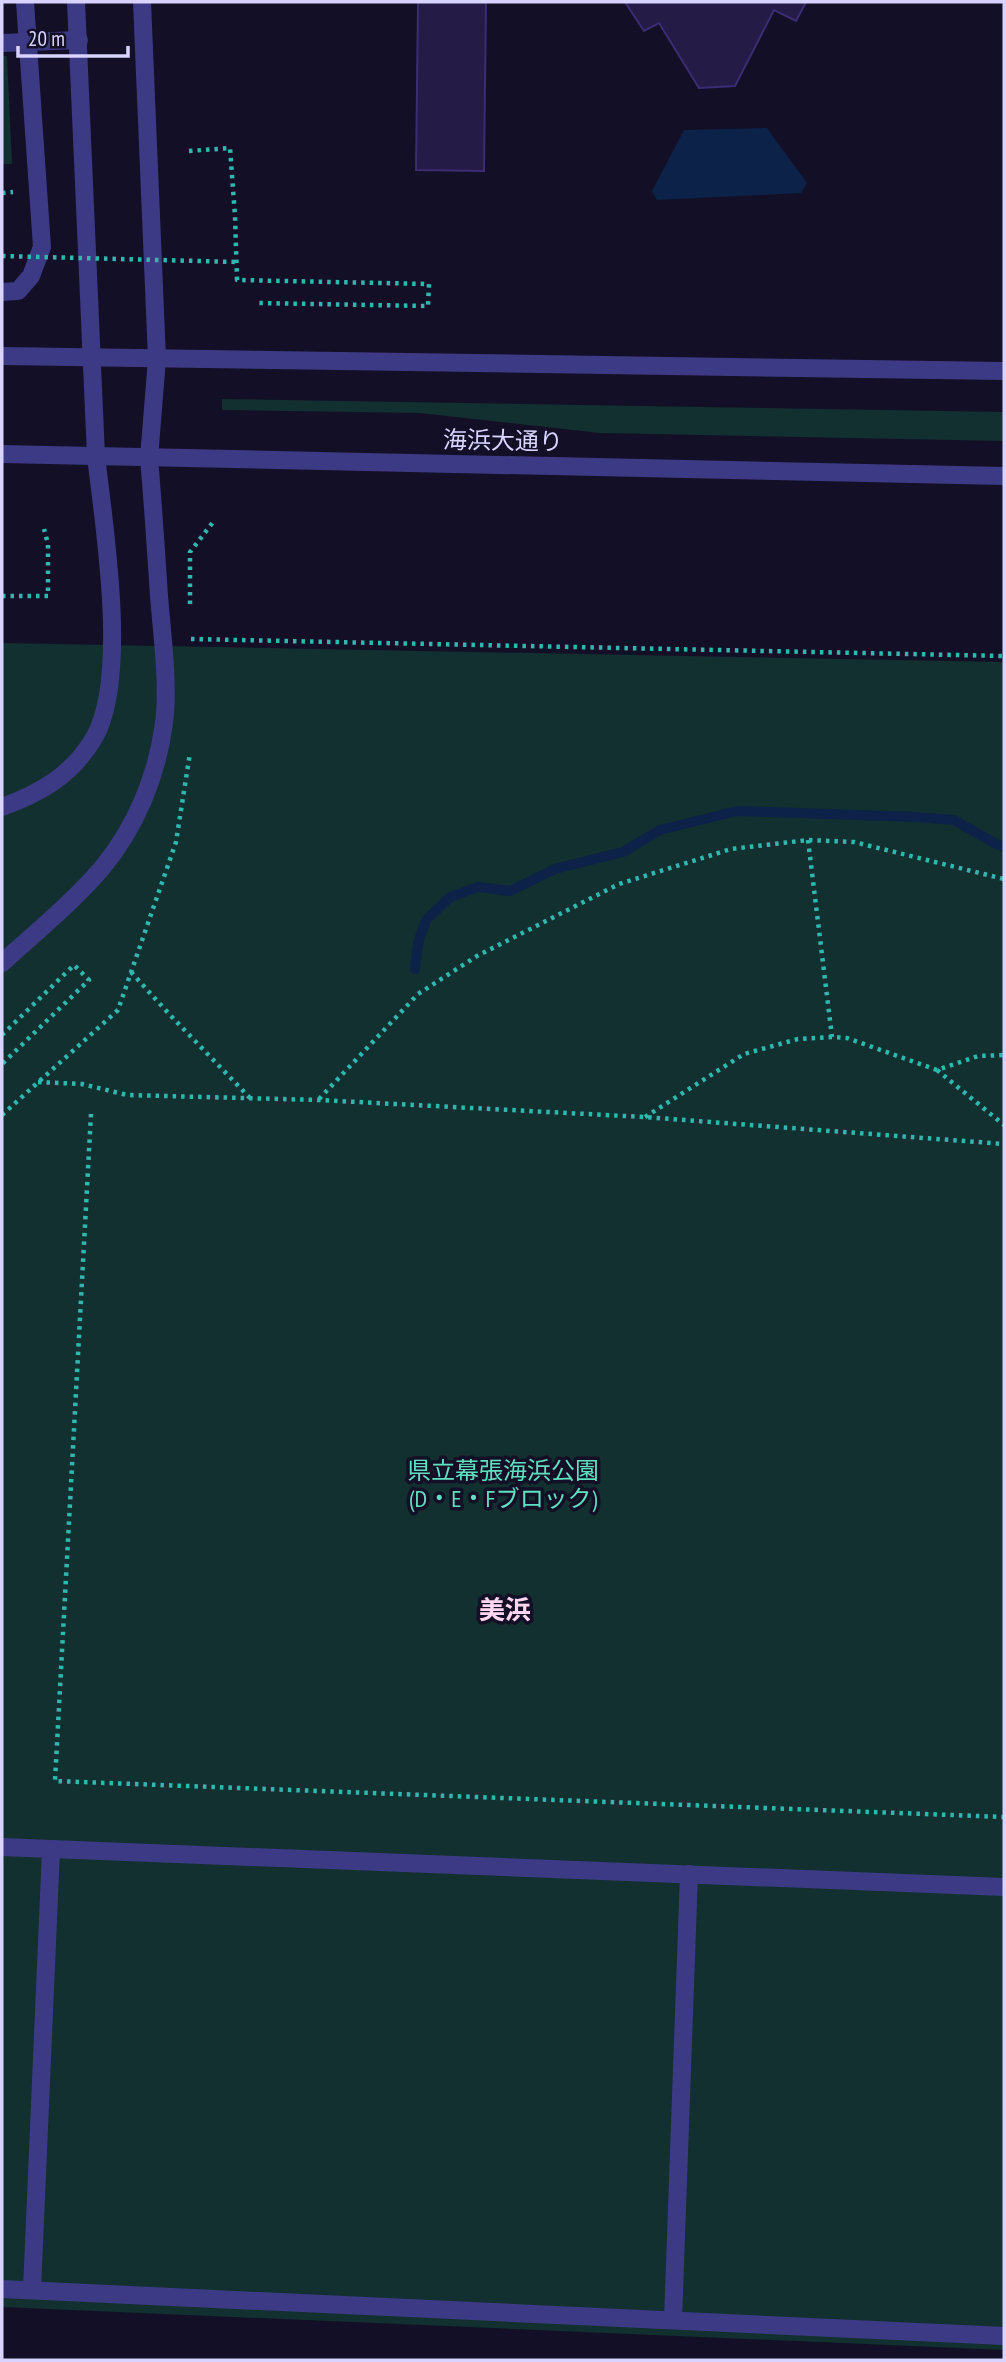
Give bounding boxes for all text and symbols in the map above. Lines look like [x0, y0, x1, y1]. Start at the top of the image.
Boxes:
scale bar [18, 14, 128, 58]
text: 20 m [28, 25, 65, 52]
street label: 海浜大通り [443, 424, 563, 457]
park label: 県立幕張海浜公園 (D・E・Fブロック) [407, 1455, 599, 1514]
district label: 美浜 [479, 1593, 531, 1626]

